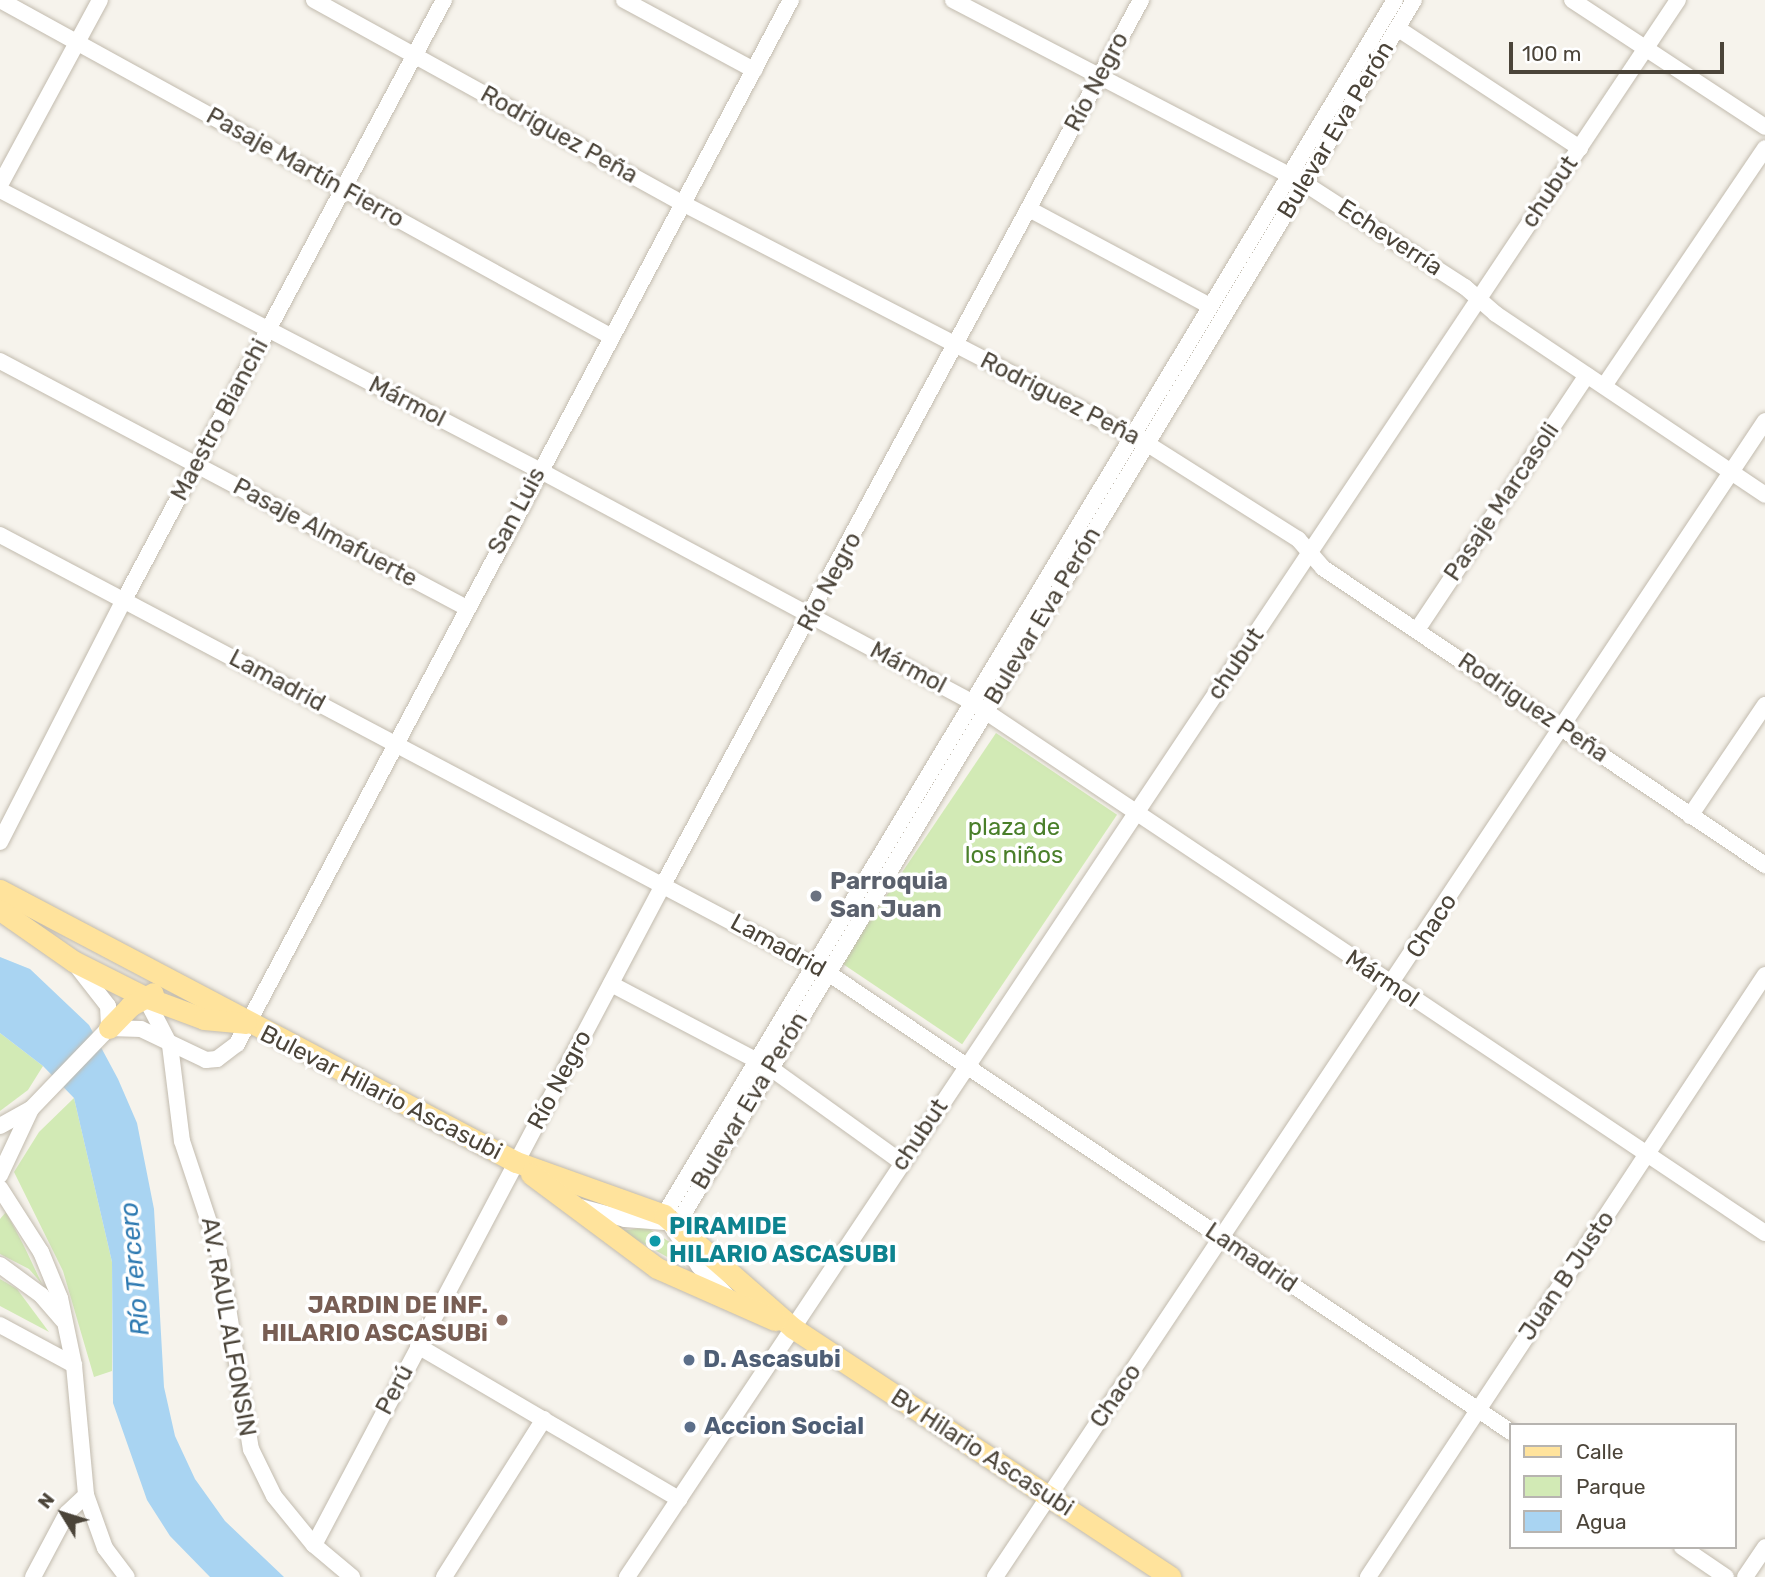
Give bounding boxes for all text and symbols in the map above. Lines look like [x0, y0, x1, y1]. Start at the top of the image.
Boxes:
street label: Río Negro [1059, 27, 1135, 137]
scale bar [1513, 28, 1728, 72]
street label: Bulevar Eva Perón [1272, 36, 1400, 224]
text: 100 m [1522, 41, 1581, 66]
street label: Rodriguez Peña [475, 80, 643, 190]
street label: Pasaje Martín Fierro [201, 102, 409, 234]
street label: chubut [1516, 151, 1584, 233]
street label: Echeverría [1332, 194, 1448, 282]
street label: Maestro Bianchi [165, 334, 275, 506]
street label: Rodriguez Peña [975, 346, 1145, 452]
street label: Mármol [364, 370, 450, 434]
street label: Pasaje Marcasoli [1438, 417, 1566, 587]
street label: San Luis [482, 463, 552, 559]
street label: Pasaje Almafuerte [228, 472, 422, 594]
street label: Bulevar Eva Perón [979, 522, 1107, 710]
street label: Río Negro [792, 527, 868, 637]
street label: chubut [1202, 623, 1270, 705]
street label: Mármol [865, 636, 951, 700]
street label: Lamadrid [224, 644, 330, 718]
street label: Rodriguez Peña [1452, 647, 1614, 769]
park label: plaza de los niños [965, 814, 1063, 870]
place label: Parroquia San Juan [830, 868, 948, 924]
marker: Parroquia San Juan [808, 888, 824, 904]
street label: Chaco [1401, 888, 1463, 964]
street label: Lamadrid [725, 908, 831, 984]
street label: Mármol [1340, 944, 1424, 1014]
street label: Bulevar Eva Perón [686, 1007, 814, 1195]
street label: Bulevar Hilario Ascasubi [255, 1019, 507, 1167]
street label: Río Negro [522, 1025, 598, 1135]
street label: chubut [886, 1094, 954, 1176]
water label: Río Tercero [114, 1200, 156, 1338]
street label: Juan B Justo [1513, 1206, 1621, 1346]
place label: PIRAMIDE HILARIO ASCASUBI [669, 1213, 897, 1269]
street label: AV. RAUL ALFONSIN [194, 1215, 262, 1439]
street label: Lamadrid [1199, 1217, 1303, 1299]
marker: PIRAMIDE HILARIO ASCASUBI [647, 1233, 663, 1249]
place label: JARDIN DE INF. HILARIO ASCASUBi [261, 1292, 488, 1348]
marker: JARDIN DE INF. HILARIO ASCASUBi [494, 1312, 510, 1328]
place label: D. Ascasubi [703, 1346, 841, 1374]
marker: D. Ascasubi [681, 1352, 697, 1368]
street label: Chaco [1084, 1359, 1148, 1433]
street label: Perú [370, 1360, 420, 1420]
street label: Bv Hilario Ascasubi [885, 1383, 1079, 1523]
place label: Accion Social [704, 1413, 864, 1441]
marker: Accion Social [682, 1419, 698, 1435]
legend [1510, 1423, 1737, 1549]
text: Calle [1576, 1439, 1624, 1464]
text: Parque [1576, 1474, 1646, 1499]
north arrow [28, 1479, 98, 1549]
text: N [33, 1488, 59, 1513]
text: Agua [1576, 1509, 1627, 1534]

